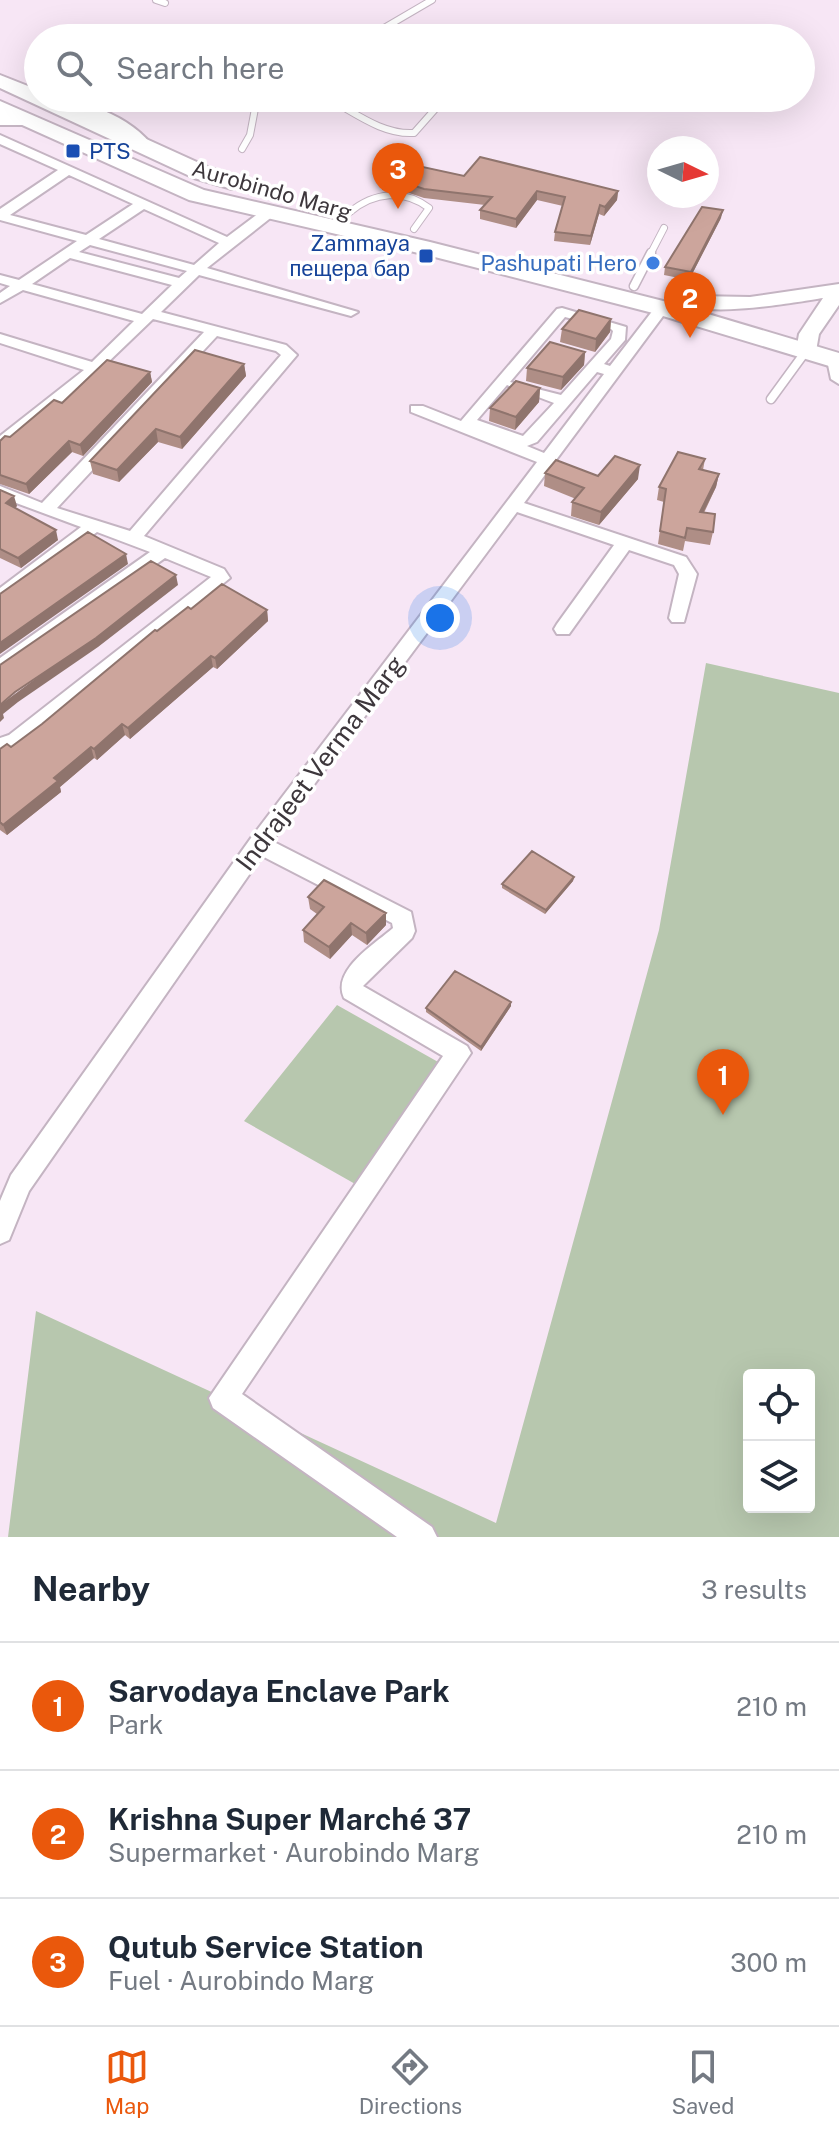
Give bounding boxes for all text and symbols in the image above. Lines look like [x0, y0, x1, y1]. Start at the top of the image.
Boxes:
search box [24, 24, 815, 112]
icon: search [52, 46, 96, 90]
text: Search here [116, 50, 284, 86]
north arrow [647, 136, 719, 208]
place label: PTS [89, 138, 131, 164]
marker: PTS [64, 142, 82, 160]
pin: 3 [372, 143, 424, 209]
street label: Aurobindo Marg [189, 155, 355, 225]
place label: Zammaya пещера бар [289, 230, 410, 281]
marker: Zammaya пещера бар [417, 247, 435, 265]
place label: Pashupati Hero [480, 250, 637, 276]
marker: Pashupati Hero [644, 254, 662, 272]
pin: 2 [664, 272, 716, 338]
your location [420, 598, 460, 638]
street label: Indrajeet Verma Marg [229, 649, 411, 877]
pin: 1 [697, 1049, 749, 1115]
map controls [743, 1369, 815, 1513]
button: locate [743, 1369, 815, 1441]
button: layers [743, 1441, 815, 1513]
text: Nearby [32, 1569, 150, 1609]
text: 3 results [701, 1574, 807, 1605]
text: Sarvodaya Enclave Park [108, 1673, 450, 1709]
text: 1 [52, 1691, 64, 1722]
text: 210 m [736, 1691, 807, 1722]
text: Park [108, 1709, 163, 1740]
text: Krishna Super Marché 37 [108, 1801, 471, 1837]
text: 2 [50, 1819, 66, 1850]
text: 210 m [736, 1819, 807, 1850]
text: Supermarket · Aurobindo Marg [108, 1837, 480, 1868]
text: Qutub Service Station [108, 1929, 424, 1965]
text: 3 [49, 1947, 67, 1978]
text: 300 m [730, 1947, 807, 1978]
text: Fuel · Aurobindo Marg [108, 1965, 374, 1996]
tab: Map [105, 2045, 149, 2119]
tab: Directions [359, 2045, 462, 2119]
tab: Saved [671, 2045, 734, 2119]

